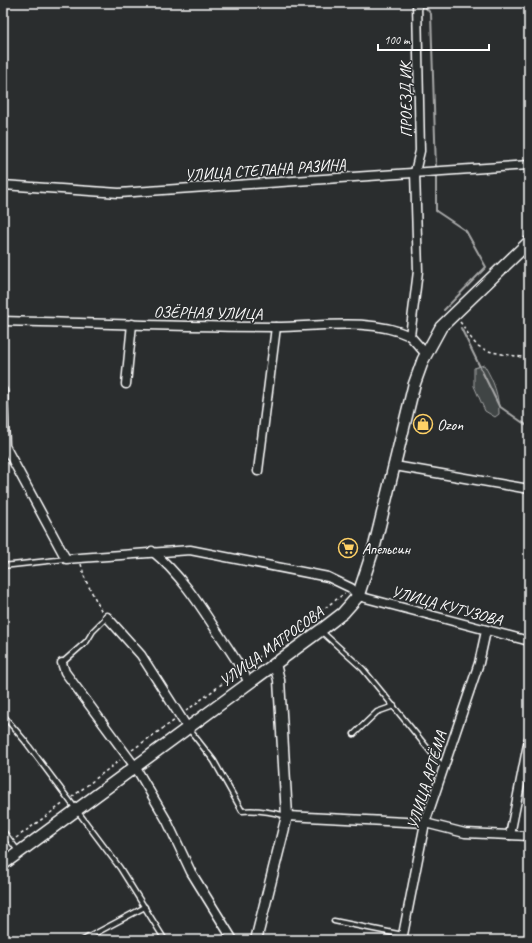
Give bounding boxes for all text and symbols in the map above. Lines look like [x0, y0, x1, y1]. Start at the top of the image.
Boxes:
scale bar [378, 26, 489, 52]
text: 100 m [384, 32, 411, 48]
street label: ПРОЕЗД ИК [395, 59, 417, 138]
street label: УЛИЦА СТЕПАНА РАЗИНА [184, 154, 347, 186]
street label: ОЗЁРНАЯ УЛИЦА [153, 302, 264, 324]
shop icon: Ozon [412, 413, 434, 435]
place label: Ozon [437, 415, 464, 435]
supermarket icon: Апельсин [337, 537, 359, 559]
place label: Апельсин [362, 539, 412, 559]
street label: УЛИЦА КУТУЗОВА [389, 582, 505, 631]
street label: УЛИЦА МАТРОСОВА [216, 602, 328, 691]
street label: УЛИЦА АРТЁМА [403, 728, 452, 832]

